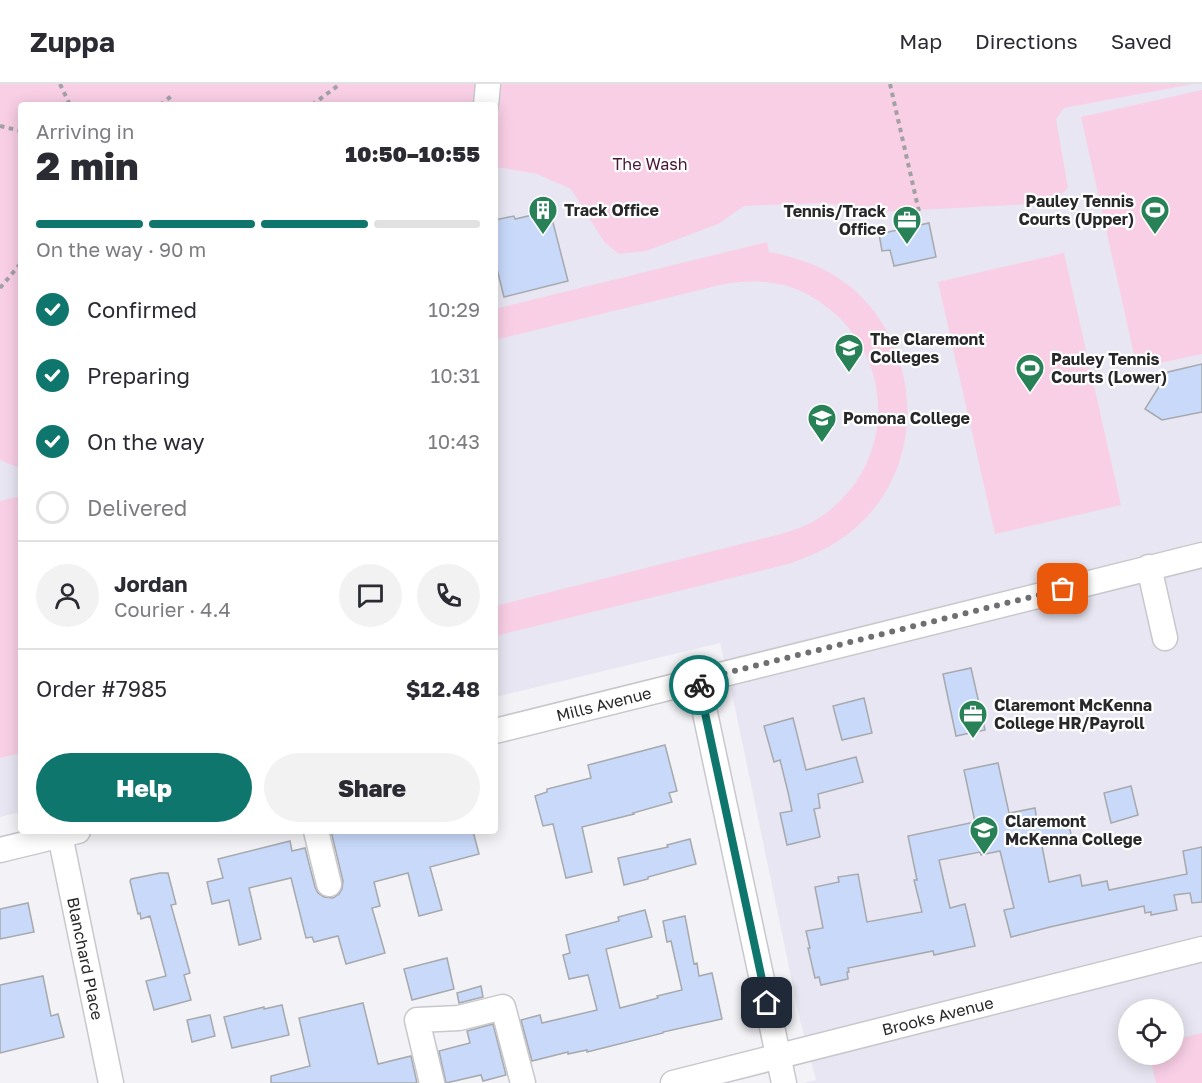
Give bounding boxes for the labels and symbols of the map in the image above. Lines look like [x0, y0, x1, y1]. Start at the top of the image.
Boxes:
park label: The Wash [612, 154, 688, 174]
place label: Pauley Tennis Courts (Upper) [1018, 191, 1134, 229]
building icon: Track Office [527, 194, 559, 236]
sports icon: Pauley Tennis Courts (Upper) [1139, 194, 1171, 236]
place label: Track Office [564, 200, 659, 220]
place label: Tennis/Track Office [784, 201, 887, 239]
office icon: Tennis/Track Office [891, 204, 923, 246]
place label: The Claremont Colleges [870, 329, 985, 367]
school or university icon: The Claremont Colleges [833, 332, 865, 374]
place label: Pauley Tennis Courts (Lower) [1051, 349, 1167, 387]
sports icon: Pauley Tennis Courts (Lower) [1014, 352, 1046, 394]
school or university icon: Pomona College [806, 402, 838, 444]
place label: Pomona College [843, 408, 970, 428]
pin [1037, 563, 1088, 614]
courier [669, 655, 729, 715]
street label: Mills Avenue [554, 682, 653, 725]
place label: Claremont McKenna College HR/Payroll [994, 695, 1152, 733]
office icon: Claremont McKenna College HR/Payroll [957, 698, 989, 740]
place label: Claremont McKenna College [1005, 811, 1142, 849]
school or university icon: Claremont McKenna College [968, 814, 1000, 856]
street label: Blanchard Place [63, 895, 108, 1022]
pin [741, 977, 792, 1028]
street label: Brooks Avenue [880, 992, 995, 1040]

